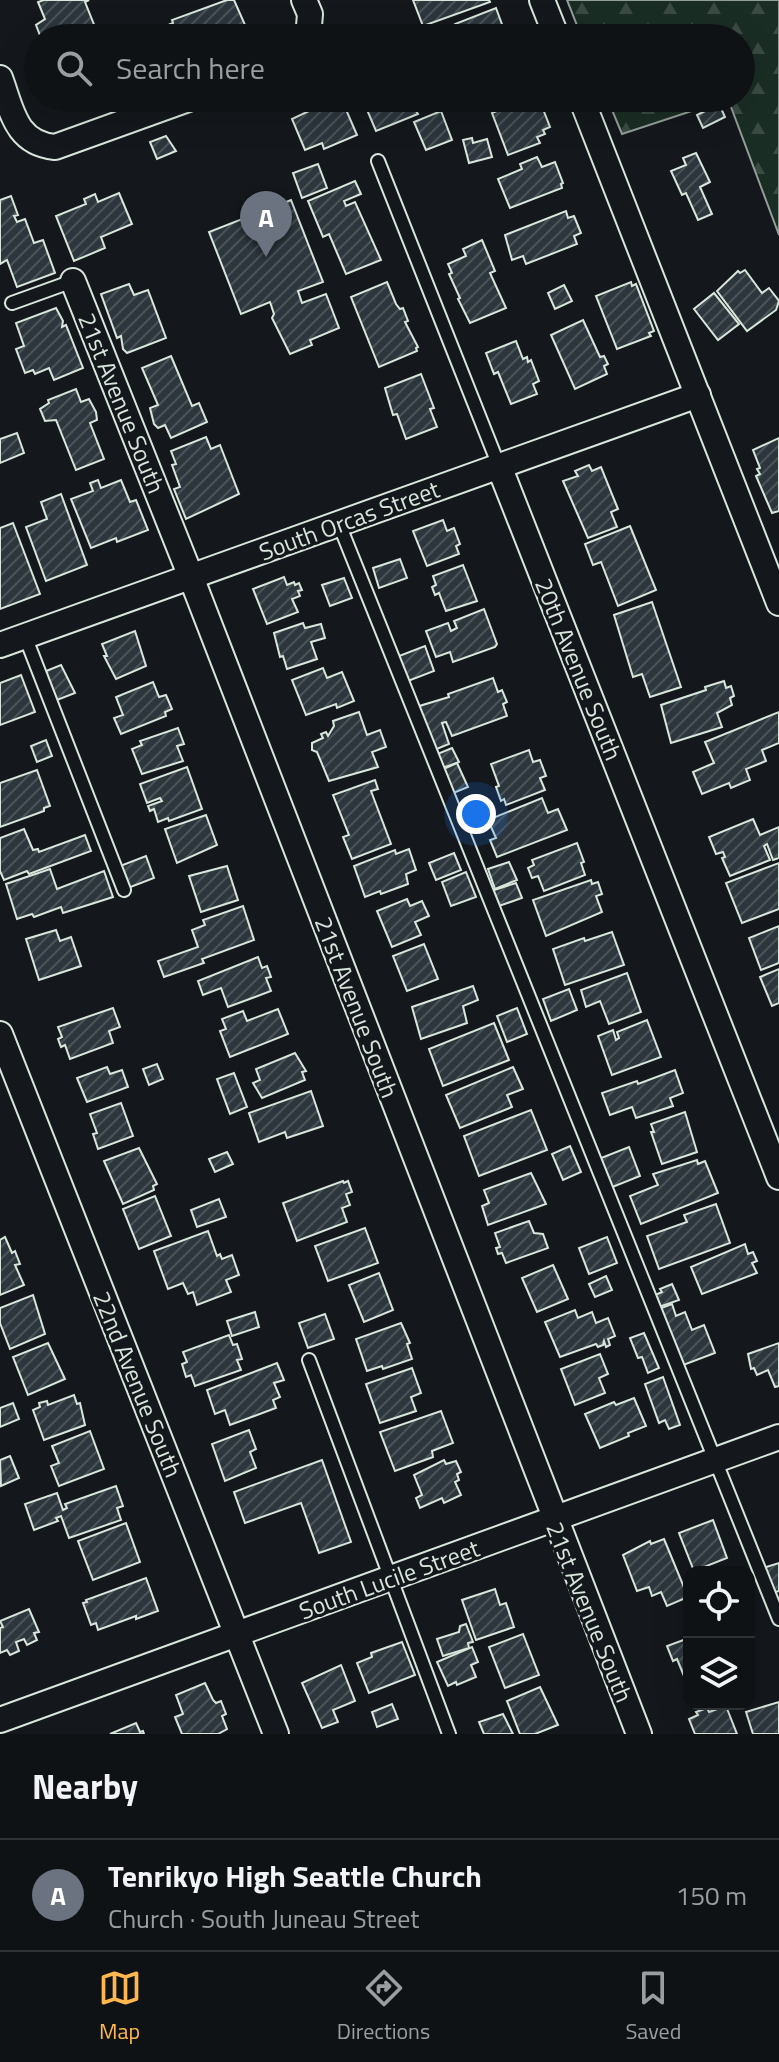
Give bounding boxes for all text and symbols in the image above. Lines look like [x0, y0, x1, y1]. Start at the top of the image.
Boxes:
search box [24, 24, 755, 112]
text: Search here [116, 45, 265, 91]
icon: search [52, 46, 96, 90]
pin: A [240, 191, 292, 257]
street label: 21st Avenue South [69, 307, 175, 499]
street label: South Orcas Street [254, 470, 445, 569]
street label: 20th Avenue South [526, 573, 632, 765]
your location [456, 794, 496, 834]
street label: 21st Avenue South [306, 911, 408, 1103]
street label: 22nd Avenue South [84, 1286, 192, 1482]
street label: 21st Avenue South [537, 1516, 643, 1708]
street label: South Lucile Street [294, 1529, 485, 1628]
map controls [683, 1566, 755, 1710]
button: locate [683, 1566, 755, 1638]
button: layers [683, 1638, 755, 1710]
text: Nearby [32, 1760, 138, 1812]
text: Tenrikyo High Seattle Church [108, 1853, 482, 1899]
text: A [50, 1876, 66, 1915]
text: 150 m [676, 1876, 747, 1915]
text: Church · South Juneau Street [108, 1899, 419, 1938]
tab: Map [98, 1966, 142, 2048]
tab: Directions [337, 1966, 430, 2048]
tab: Saved [625, 1966, 681, 2048]

